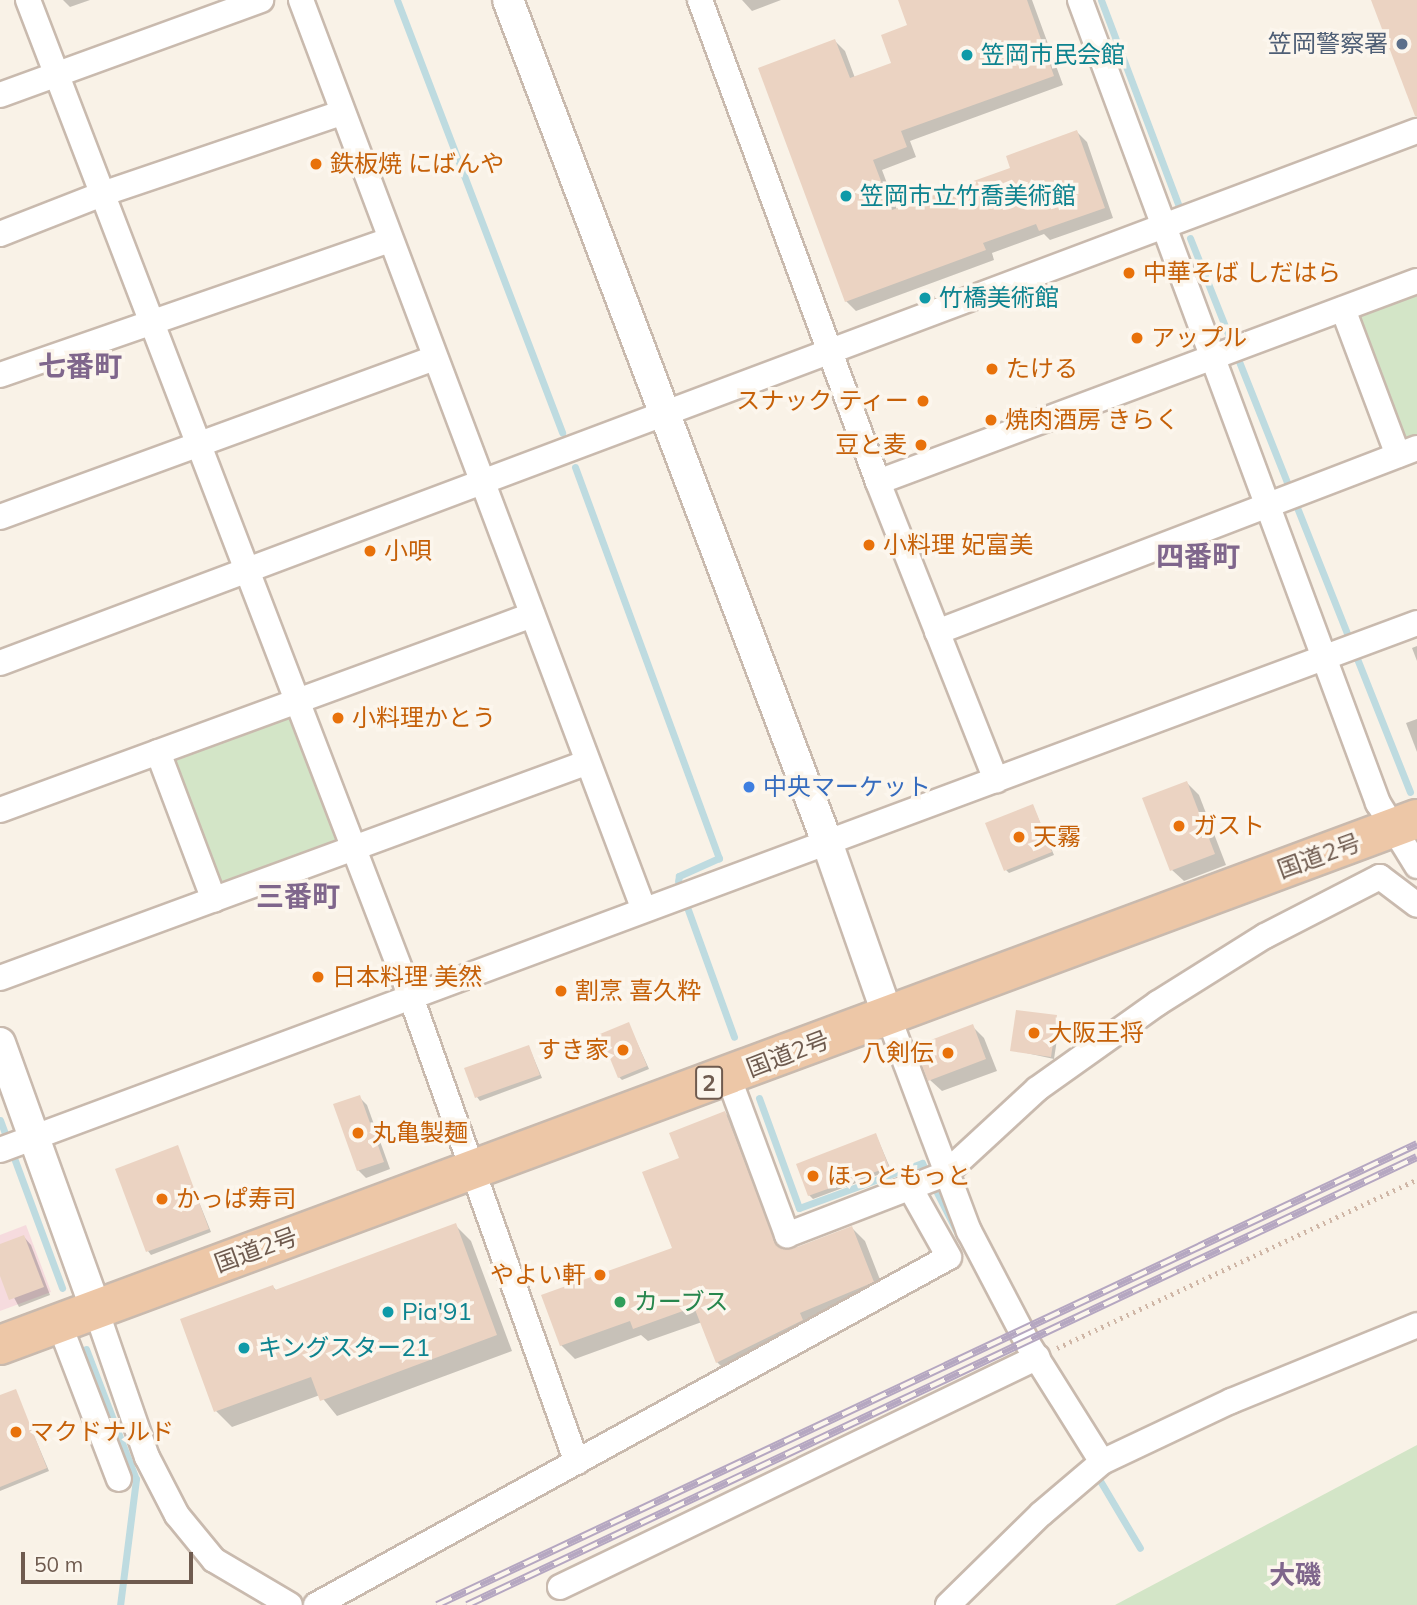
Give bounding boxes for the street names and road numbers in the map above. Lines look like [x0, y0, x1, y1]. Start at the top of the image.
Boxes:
street label: 国道2号 [1273, 828, 1365, 884]
street label: 国道2号 [743, 1025, 833, 1083]
road number: 2 [695, 1064, 723, 1102]
street label: 国道2号 [210, 1222, 302, 1278]

